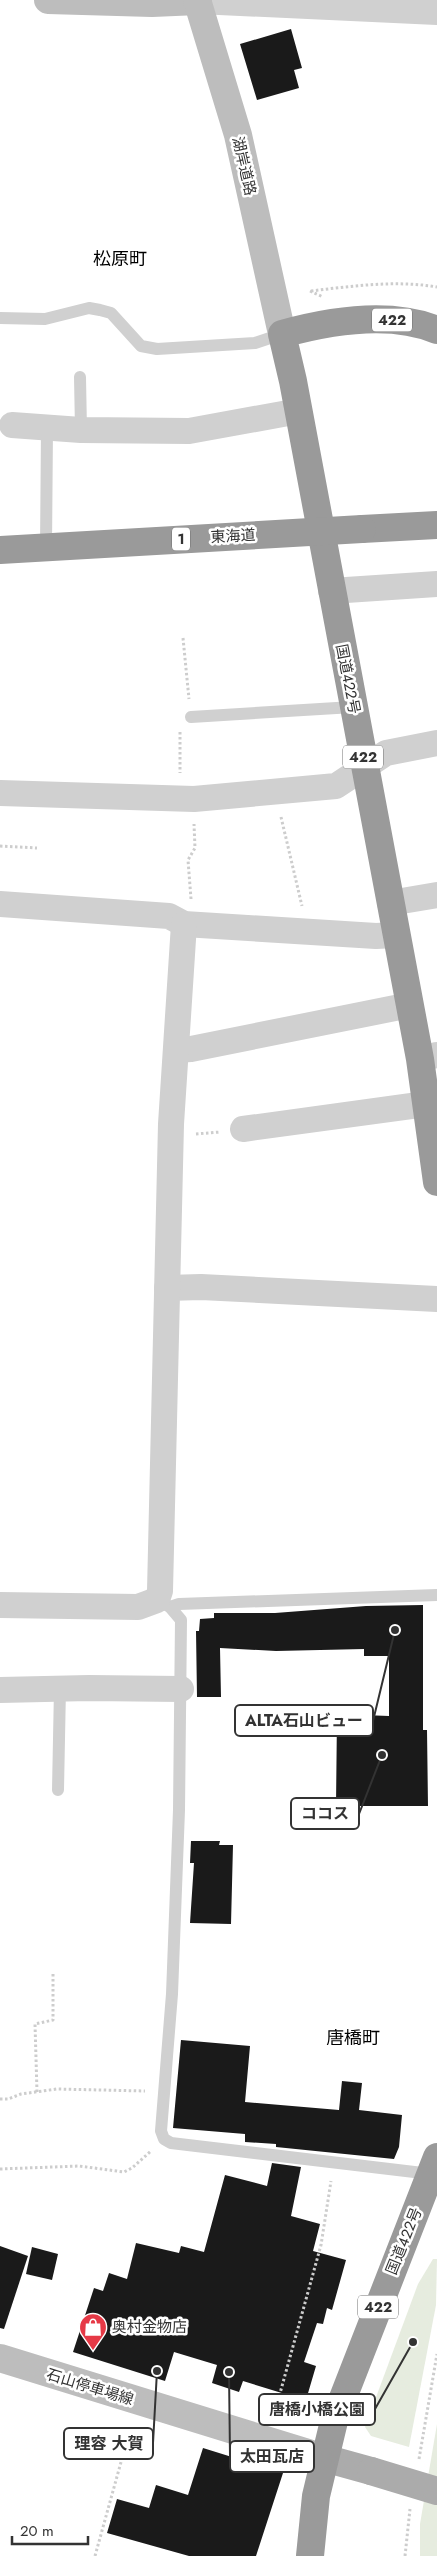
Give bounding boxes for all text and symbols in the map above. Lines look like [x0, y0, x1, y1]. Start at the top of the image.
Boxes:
street label: 湖岸道路 [227, 134, 261, 198]
district label: 松原町 [93, 246, 147, 272]
road number: 422 [372, 308, 412, 332]
street label: 東海道 [210, 524, 256, 548]
road number: 1 [172, 528, 190, 550]
street label: 国道422号 [330, 642, 366, 716]
road number: 422 [343, 746, 383, 769]
callout: ALTA石山ビュー [235, 1705, 373, 1736]
text: ALTA石山ビュー [244, 1709, 363, 1732]
callout: ココス [291, 1798, 359, 1829]
text: ココス [301, 1802, 349, 1825]
district label: 唐橋町 [326, 2025, 380, 2051]
street label: 国道422号 [381, 2204, 427, 2278]
road number: 422 [358, 2296, 398, 2318]
shop icon: 奥村金物店 [78, 2312, 108, 2351]
place label: 奥村金物店 [112, 2316, 187, 2338]
street label: 石山停車場線 [44, 2363, 136, 2411]
callout: 唐橋小橋公園 [259, 2394, 375, 2425]
text: 唐橋小橋公園 [269, 2398, 365, 2421]
callout: 理容 大賀 [64, 2428, 153, 2459]
text: 理容 大賀 [75, 2432, 143, 2455]
callout: 太田瓦店 [230, 2441, 314, 2472]
text: 太田瓦店 [240, 2445, 304, 2468]
scale bar [12, 2514, 89, 2546]
text: 20 m [20, 2520, 54, 2542]

